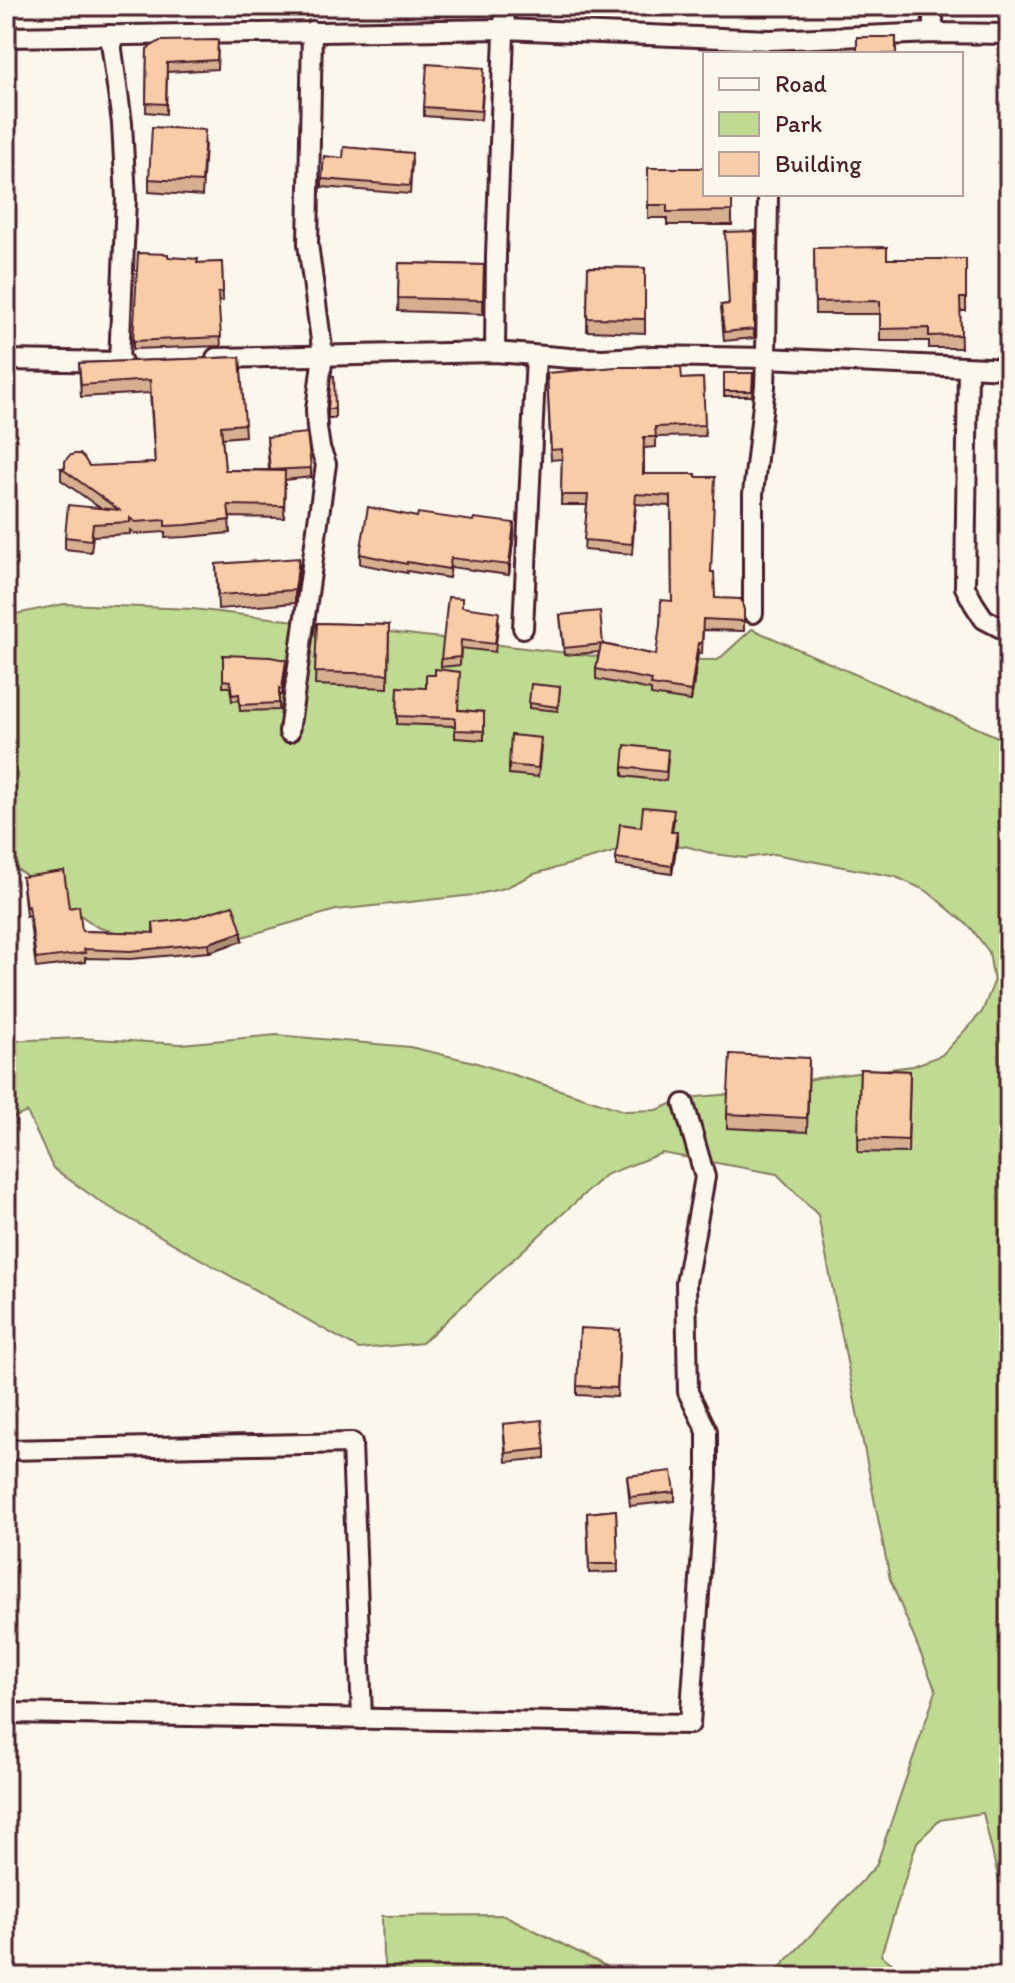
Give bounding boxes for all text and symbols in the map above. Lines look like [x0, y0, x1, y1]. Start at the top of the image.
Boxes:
legend [703, 52, 963, 196]
text: Road [775, 69, 827, 98]
text: Park [775, 109, 822, 138]
text: Building [775, 149, 862, 178]

